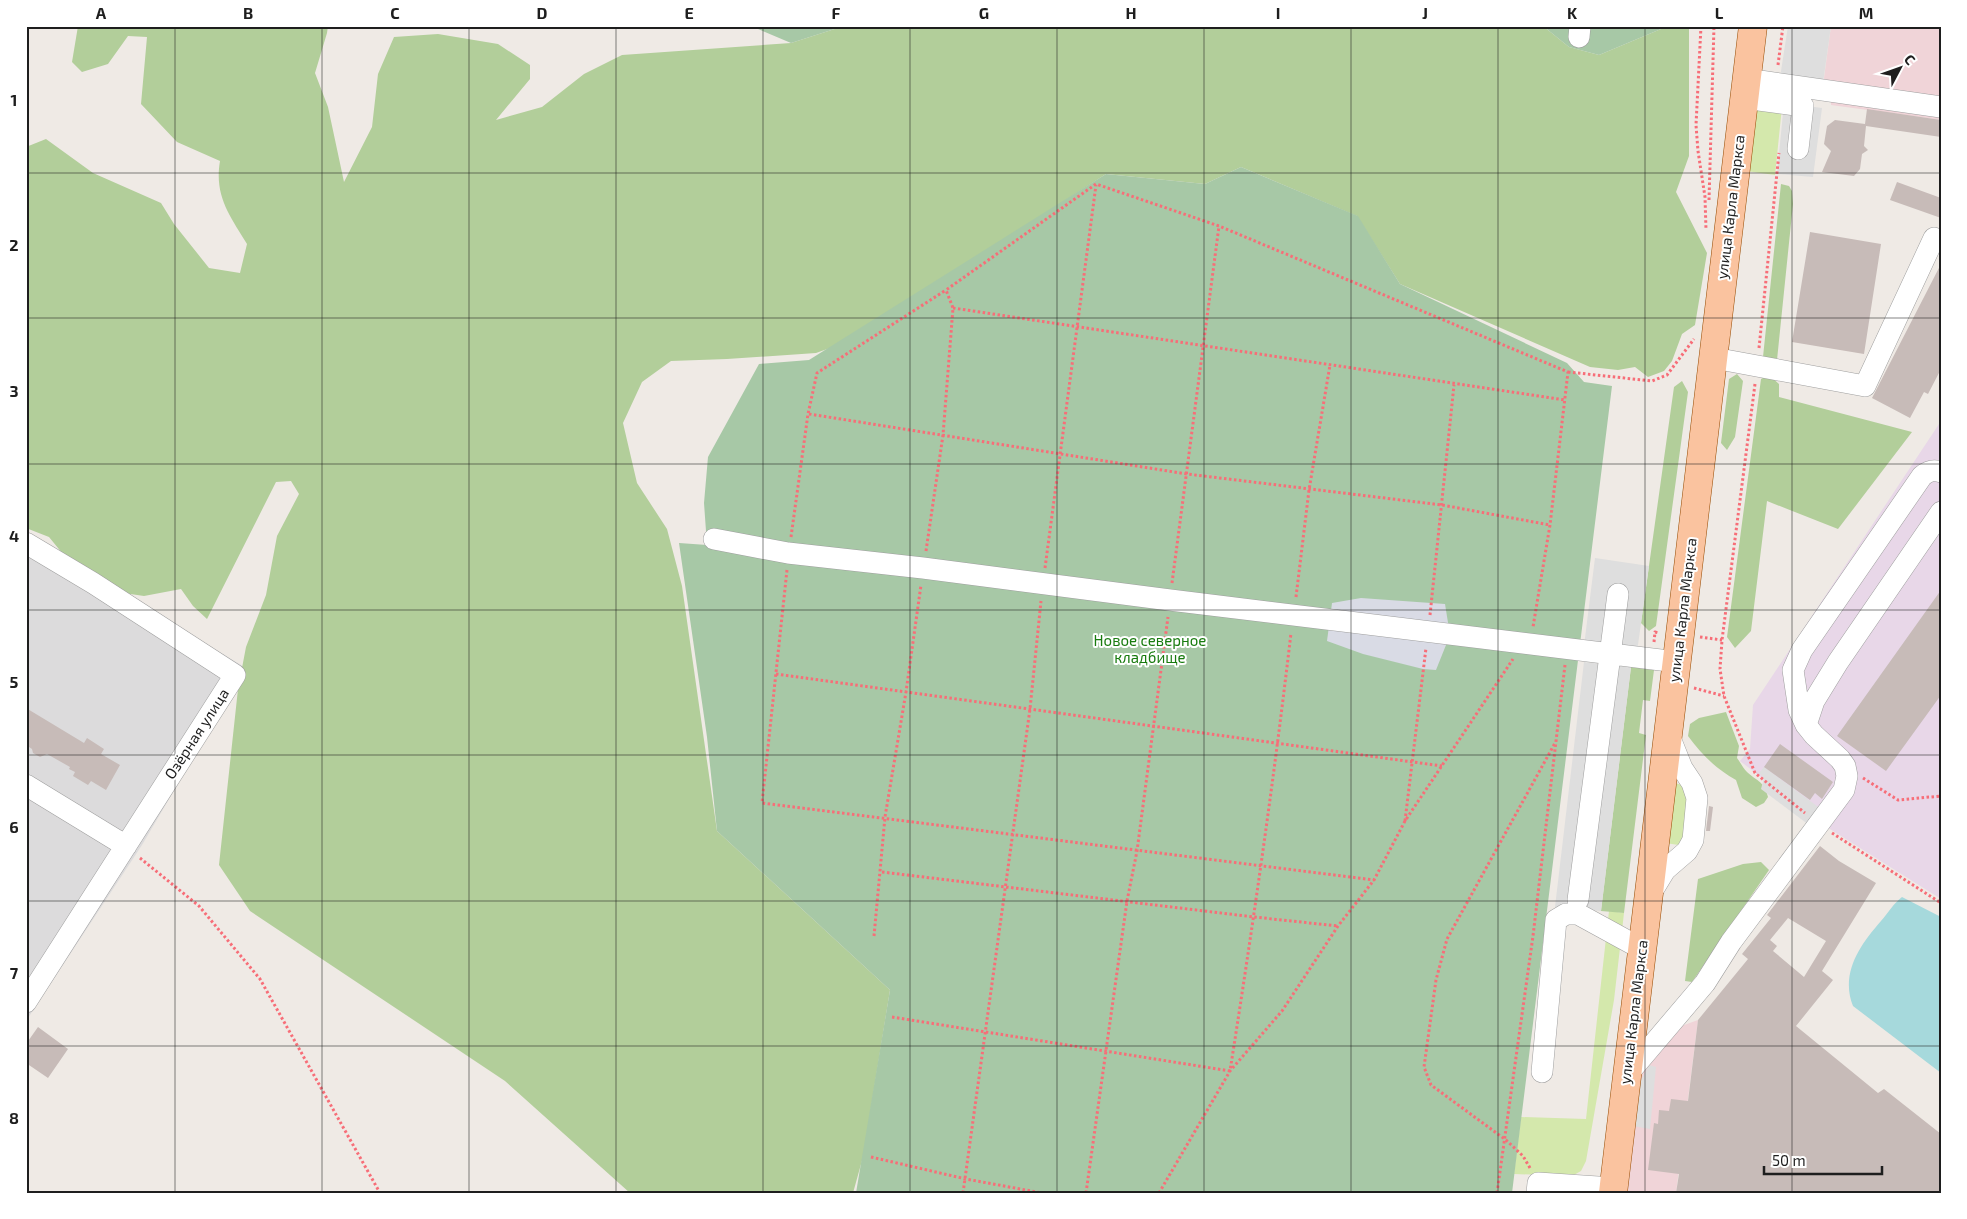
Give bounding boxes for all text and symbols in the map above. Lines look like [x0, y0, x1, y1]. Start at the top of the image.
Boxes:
text: A [96, 3, 107, 22]
text: B [243, 3, 253, 22]
text: C [390, 3, 400, 22]
text: D [537, 3, 548, 22]
text: E [684, 3, 694, 22]
text: F [832, 3, 841, 22]
text: G [979, 3, 989, 22]
text: H [1125, 3, 1137, 22]
text: I [1276, 3, 1280, 22]
text: J [1422, 3, 1428, 22]
text: K [1567, 3, 1578, 22]
text: L [1715, 3, 1724, 22]
text: M [1859, 3, 1873, 22]
north arrow [1874, 42, 1924, 92]
text: С [1901, 50, 1919, 68]
text: 1 [11, 90, 17, 109]
street label: улица Карла Маркса [1712, 134, 1749, 280]
text: 2 [9, 235, 19, 254]
text: 3 [9, 381, 19, 400]
text: 4 [9, 526, 19, 545]
street label: улица Карла Маркса [1664, 537, 1701, 683]
park label: Новое северное кладбище [1094, 631, 1206, 666]
text: 5 [10, 672, 19, 691]
street label: Озёрная улица [160, 685, 233, 783]
text: 6 [9, 817, 19, 836]
street label: улица Карла Маркса [1615, 939, 1652, 1085]
text: 7 [10, 963, 19, 982]
text: 8 [9, 1108, 19, 1127]
scale bar [1764, 1144, 1882, 1176]
text: 50 m [1772, 1151, 1806, 1169]

